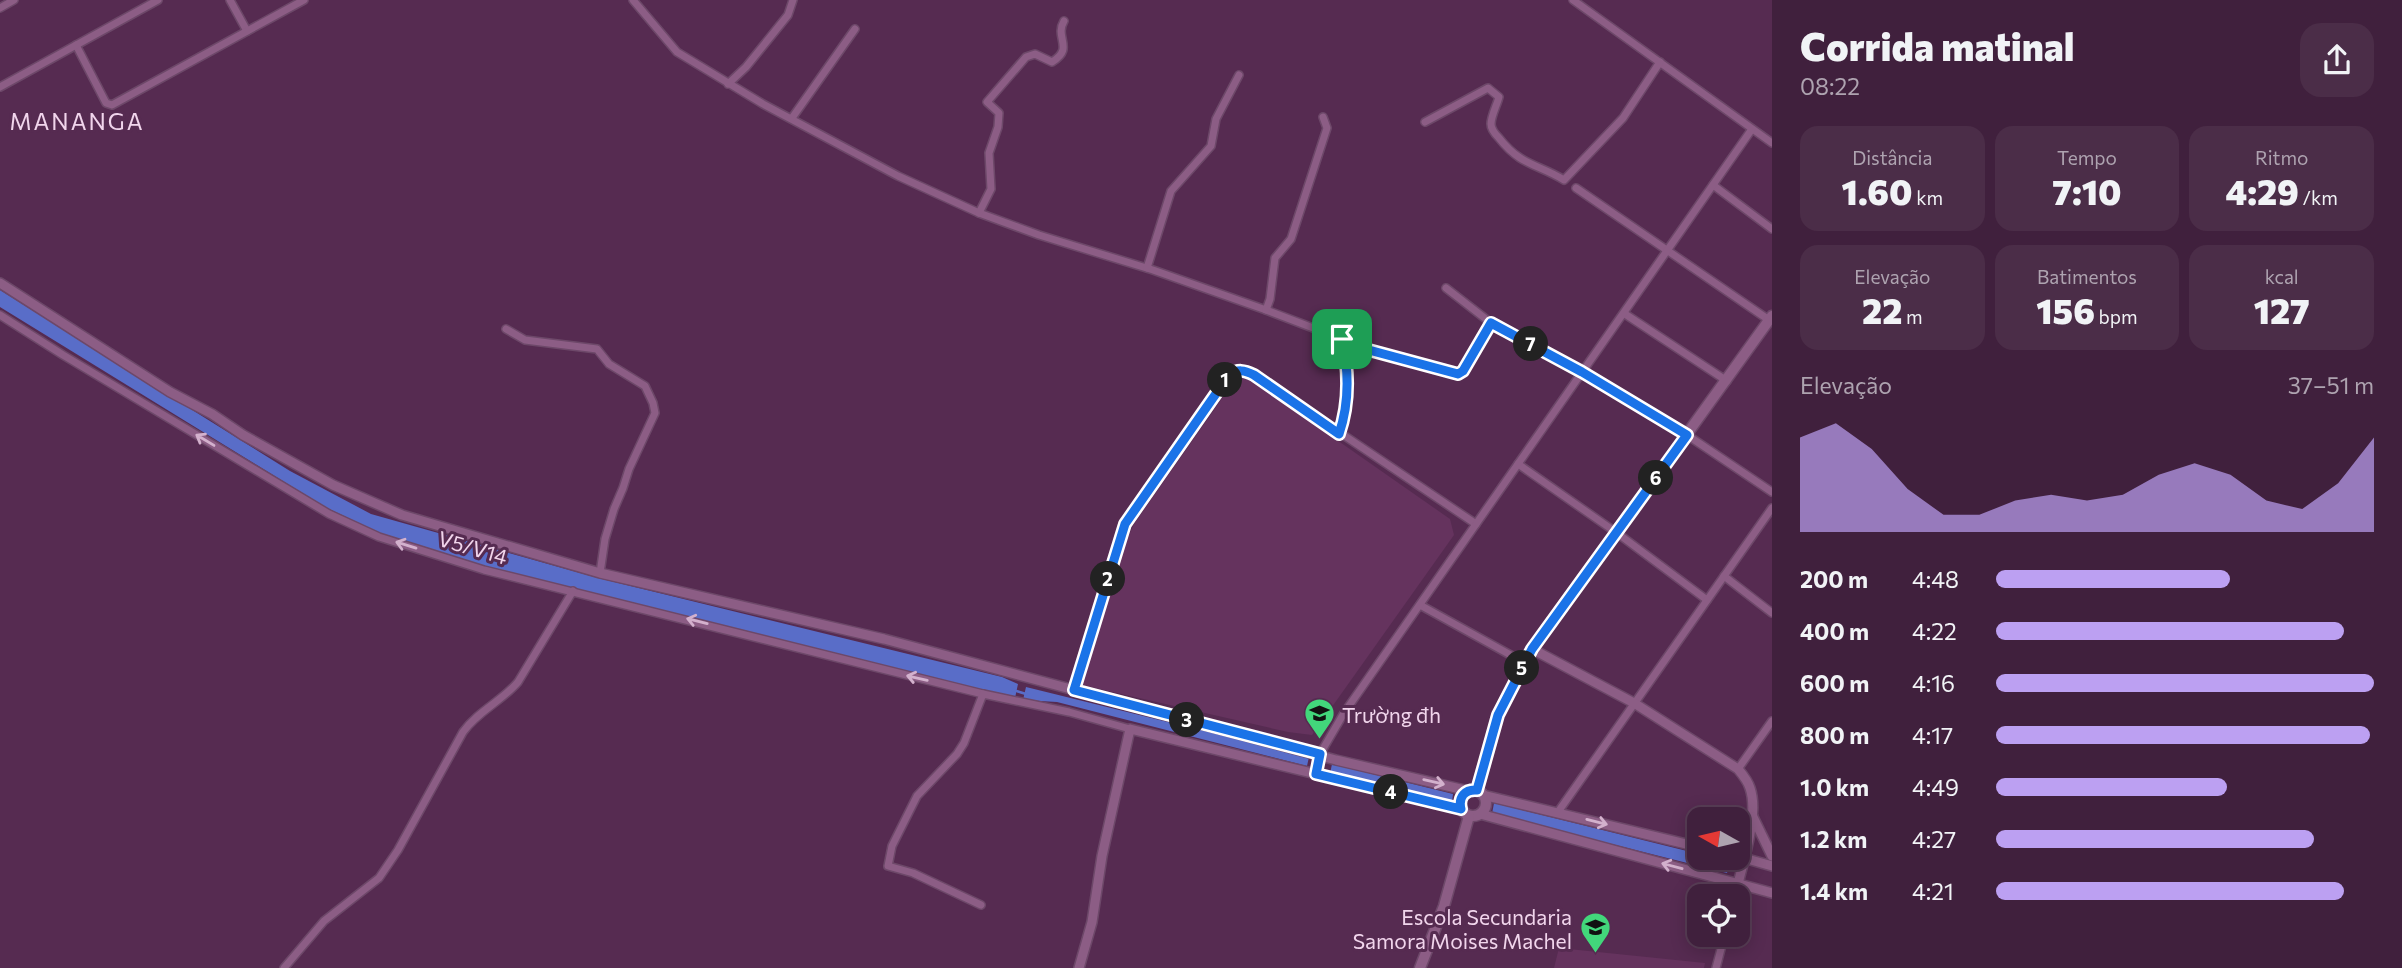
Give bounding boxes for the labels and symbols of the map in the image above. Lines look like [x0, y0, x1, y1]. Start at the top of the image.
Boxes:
district label: MANANGA [9, 107, 145, 135]
pin [1312, 309, 1372, 369]
pin: 7 [1514, 326, 1548, 362]
pin: 1 [1208, 362, 1242, 398]
one-way arrow [195, 433, 215, 447]
pin: 6 [1638, 461, 1674, 496]
street label: V5/V14 [435, 525, 511, 569]
one-way arrow [395, 538, 417, 550]
pin: 2 [1090, 562, 1126, 596]
one-way arrow [686, 614, 709, 627]
pin: 5 [1504, 650, 1540, 686]
one-way arrow [906, 671, 929, 685]
school or university icon: Trường đh [1302, 697, 1336, 741]
pin: 3 [1170, 702, 1204, 738]
place label: Trường đh [1342, 702, 1441, 727]
pin: 4 [1374, 774, 1408, 810]
one-way arrow [1422, 776, 1445, 790]
north arrow [1687, 807, 1750, 870]
one-way arrow [1585, 815, 1608, 829]
one-way arrow [1661, 859, 1683, 872]
place label: Escola Secundaria Samora Moises Machel [1353, 904, 1572, 953]
school or university icon: Escola Secundaria Samora Moises Machel [1578, 911, 1612, 955]

